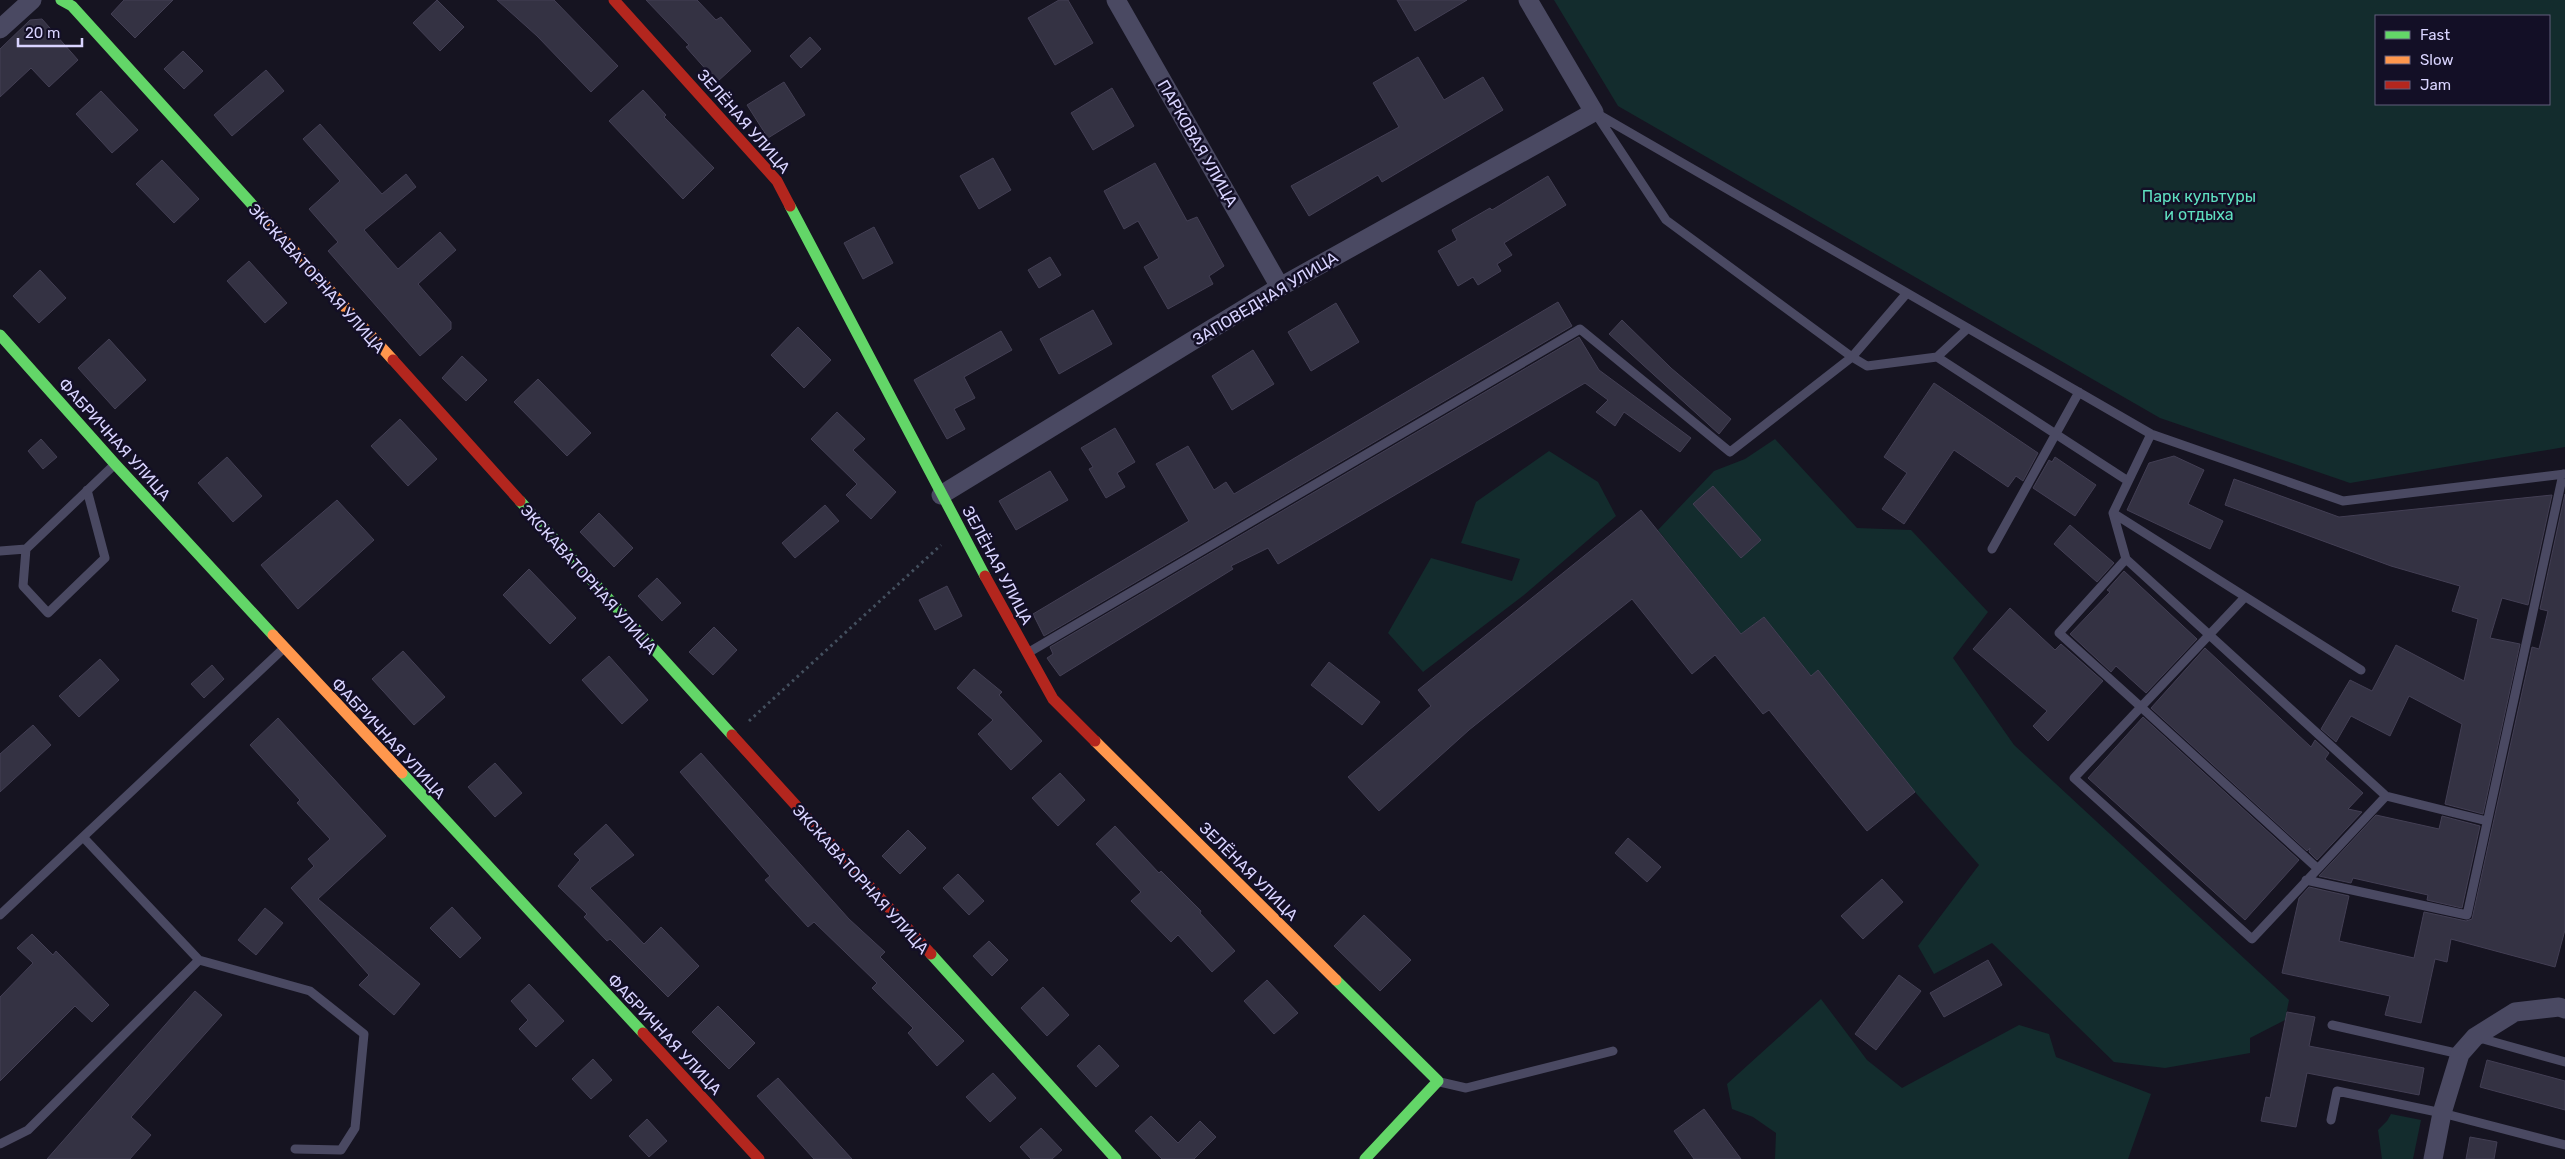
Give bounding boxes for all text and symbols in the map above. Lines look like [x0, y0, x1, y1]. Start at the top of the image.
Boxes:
scale bar [18, 15, 81, 47]
legend [2375, 15, 2550, 105]
text: 20 m [25, 24, 60, 42]
text: Fast [2420, 26, 2450, 44]
text: Slow [2420, 51, 2453, 69]
street label: ЗЕЛЁНАЯ УЛИЦА [693, 65, 794, 177]
street label: ПАРКОВАЯ УЛИЦА [1154, 76, 1242, 210]
text: Jam [2420, 76, 2451, 94]
park label: Парк культуры и отдыха [2142, 187, 2256, 224]
street label: ЭКСКАВАТОРНАЯ УЛИЦА [245, 200, 389, 357]
street label: ЗАПОВЕДНАЯ УЛИЦА [1189, 247, 1341, 349]
street label: ФАБРИЧНАЯ УЛИЦА [55, 374, 175, 505]
street label: ЭКСКАВАТОРНАЯ УЛИЦА [517, 501, 661, 658]
street label: ЗЕЛЁНАЯ УЛИЦА [958, 503, 1037, 628]
street label: ФАБРИЧНАЯ УЛИЦА [328, 674, 450, 803]
street label: ЭКСКАВАТОРНАЯ УЛИЦА [789, 801, 933, 958]
street label: ЗЕЛЁНАЯ УЛИЦА [1195, 818, 1302, 925]
street label: ФАБРИЧНАЯ УЛИЦА [604, 970, 726, 1099]

